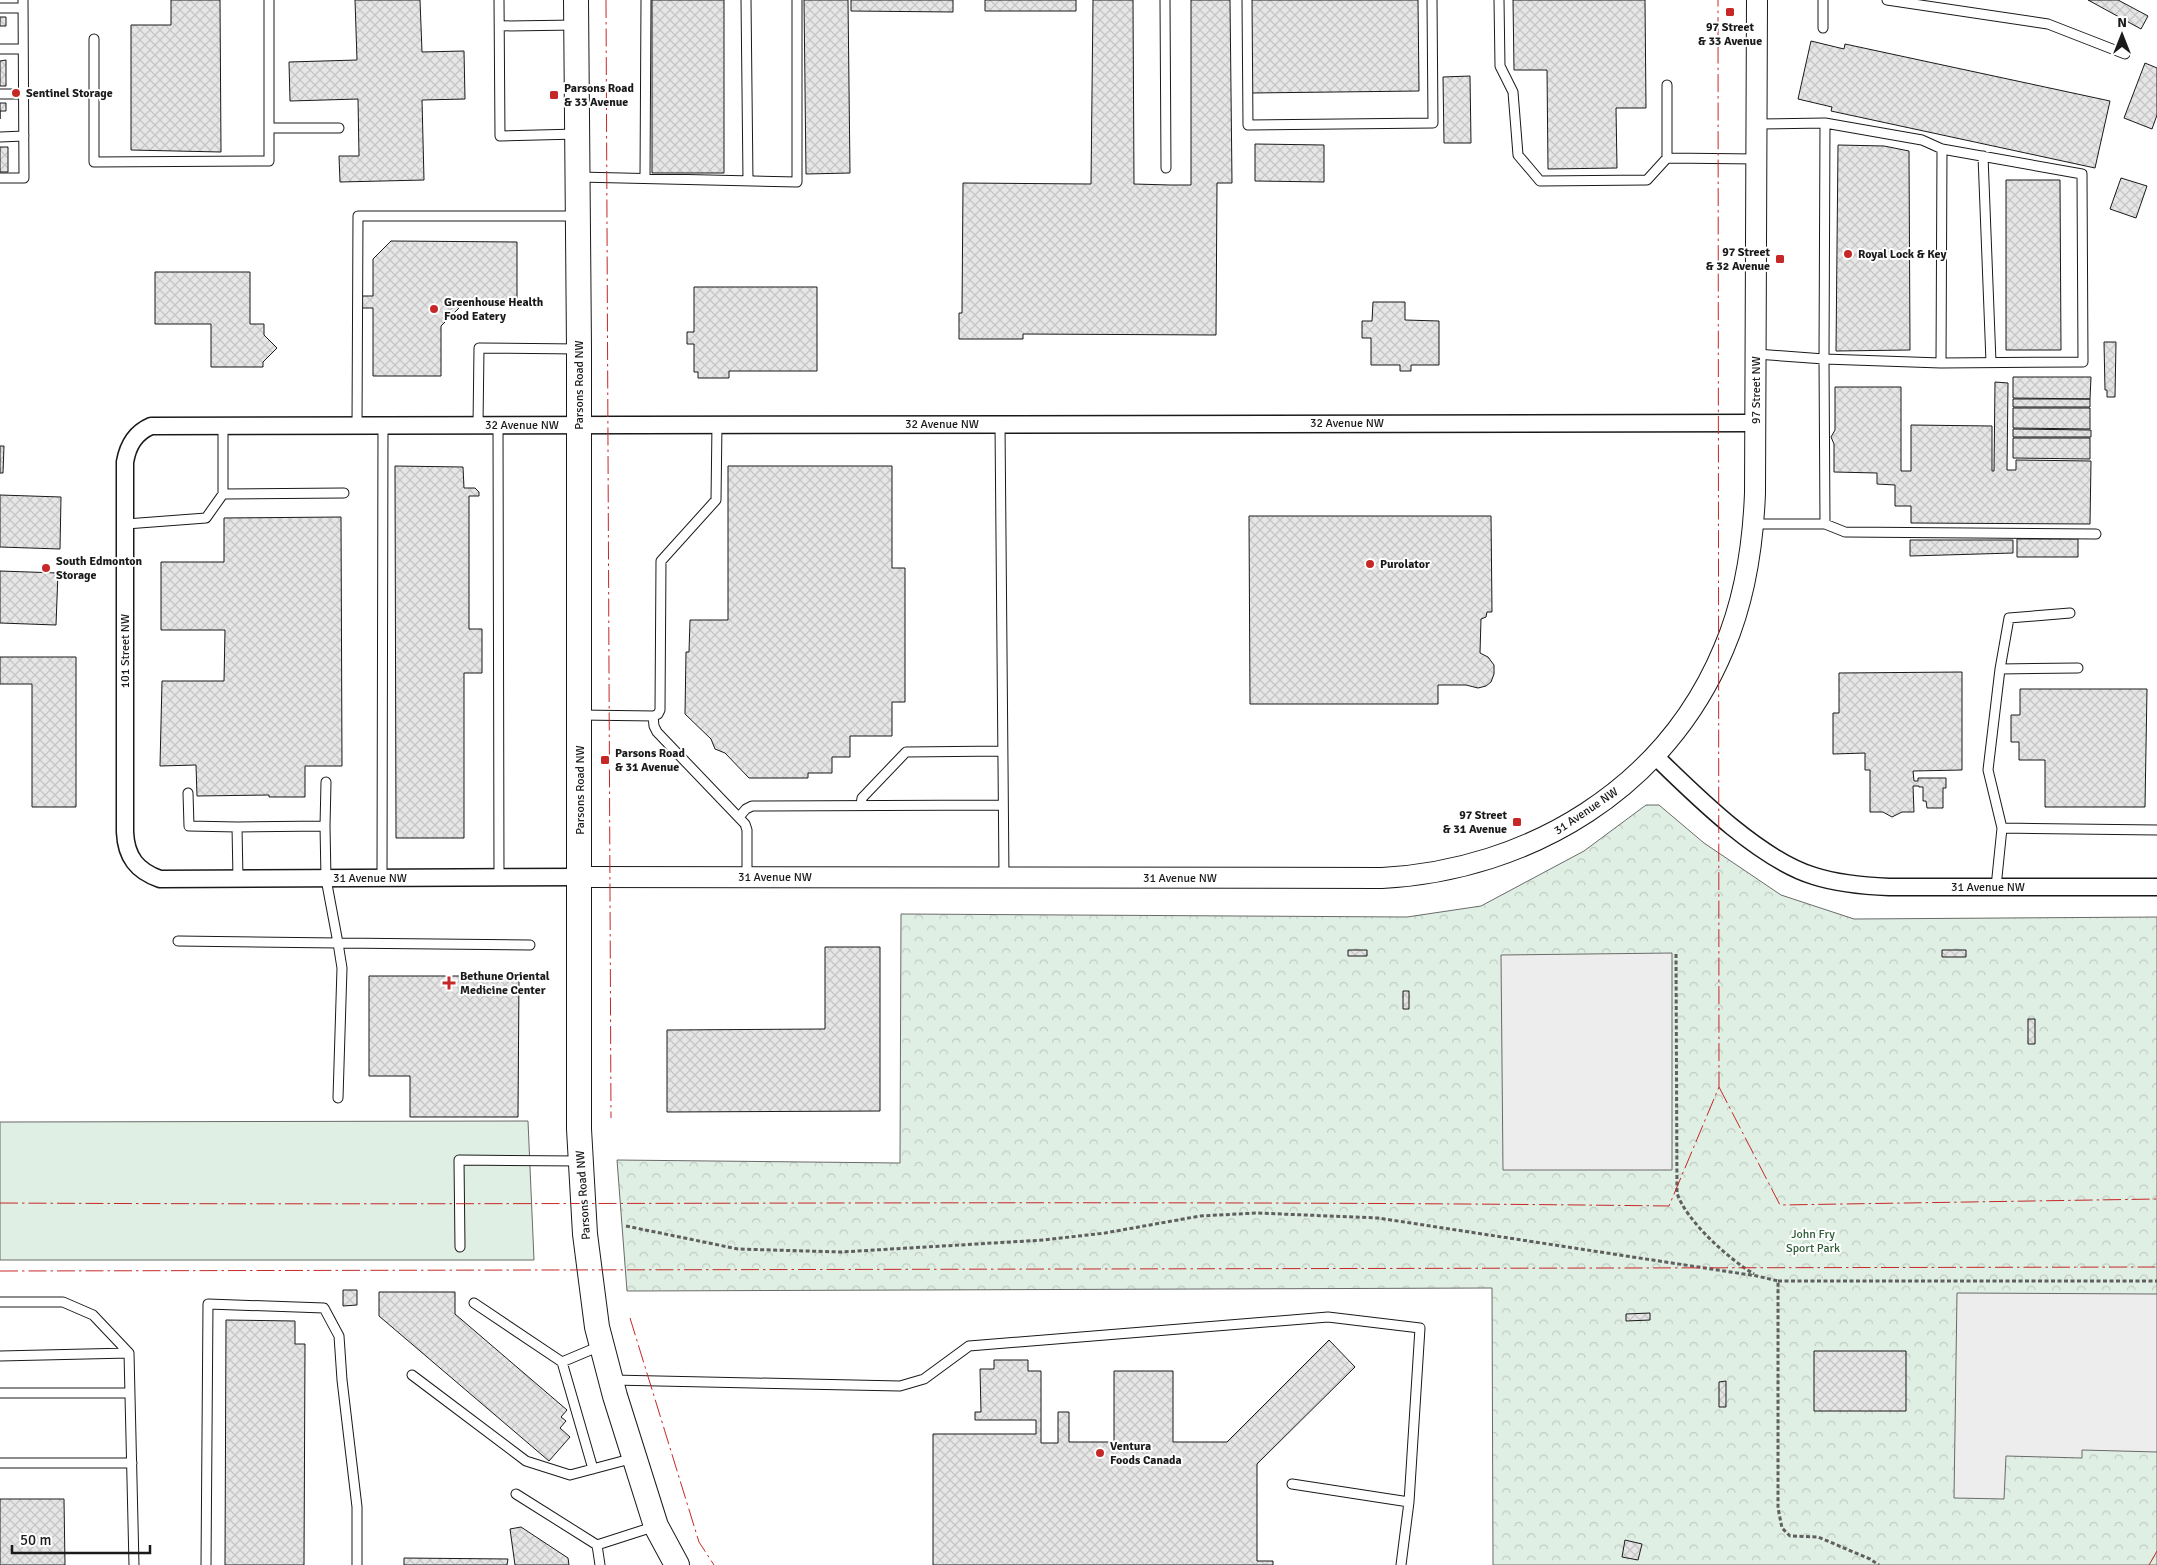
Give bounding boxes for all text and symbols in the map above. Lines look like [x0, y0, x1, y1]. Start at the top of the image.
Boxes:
marker: 97 Street & 33 Avenue [1724, 6, 1736, 18]
north arrow [2097, 10, 2147, 60]
text: N [2117, 14, 2127, 31]
place label: 97 Street & 33 Avenue [1698, 20, 1762, 49]
place label: Parsons Road & 33 Avenue [564, 81, 634, 110]
place label: Sentinel Storage [26, 86, 113, 101]
marker: Sentinel Storage [10, 87, 22, 99]
marker: Parsons Road & 33 Avenue [548, 89, 560, 101]
place label: 97 Street & 32 Avenue [1706, 245, 1771, 274]
place label: Royal Lock & Key [1858, 247, 1946, 262]
marker: Royal Lock & Key [1842, 248, 1854, 260]
marker: 97 Street & 32 Avenue [1774, 253, 1786, 265]
place label: Greenhouse Health Food Eatery [444, 295, 544, 324]
marker: Greenhouse Health Food Eatery [428, 303, 440, 315]
street label: Parsons Road NW [572, 340, 587, 430]
street label: 97 Street NW [1749, 356, 1764, 424]
street label: 32 Avenue NW [1310, 416, 1384, 431]
street label: 32 Avenue NW [905, 417, 979, 432]
street label: 32 Avenue NW [485, 418, 559, 433]
place label: South Edmonton Storage [56, 554, 143, 583]
place label: Purolator [1380, 557, 1430, 572]
marker: Purolator [1364, 558, 1376, 570]
marker: South Edmonton Storage [40, 562, 52, 574]
street label: 101 Street NW [118, 614, 133, 688]
street label: Parsons Road NW [573, 745, 588, 835]
place label: Parsons Road & 31 Avenue [615, 746, 685, 775]
marker: Parsons Road & 31 Avenue [599, 754, 611, 766]
street label: 31 Avenue NW [1551, 784, 1621, 838]
place label: 97 Street & 31 Avenue [1443, 808, 1508, 837]
marker: 97 Street & 31 Avenue [1511, 816, 1523, 828]
street label: 31 Avenue NW [738, 870, 812, 885]
street label: 31 Avenue NW [333, 871, 407, 886]
street label: 31 Avenue NW [1143, 871, 1217, 886]
street label: 31 Avenue NW [1951, 880, 2025, 895]
place label: Bethune Oriental Medicine Center [460, 969, 550, 998]
marker: Bethune Oriental Medicine Center [442, 976, 456, 990]
street label: Parsons Road NW [573, 1150, 594, 1240]
park label: John Fry Sport Park [1786, 1227, 1840, 1256]
place label: Ventura Foods Canada [1110, 1439, 1182, 1468]
marker: Ventura Foods Canada [1094, 1447, 1106, 1459]
scale bar [12, 1522, 150, 1554]
text: 50 m [20, 1531, 51, 1549]

